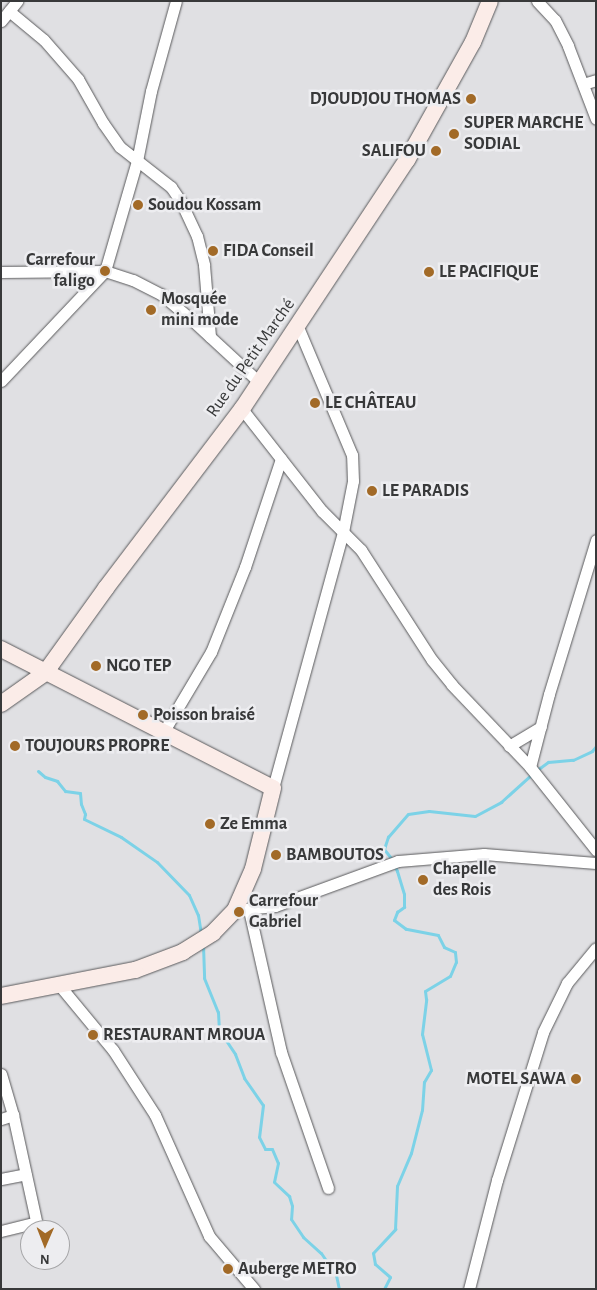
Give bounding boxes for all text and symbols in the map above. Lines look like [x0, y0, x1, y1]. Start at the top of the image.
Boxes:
place label: DJOUDJOU THOMAS [310, 88, 461, 110]
marker: DJOUDJOU THOMAS [465, 93, 477, 105]
place label: SUPER MARCHE SODIAL [464, 113, 583, 156]
marker: SUPER MARCHE SODIAL [448, 128, 460, 140]
place label: SALIFOU [362, 140, 426, 162]
marker: SALIFOU [430, 145, 442, 157]
place label: Soudou Kossam [148, 194, 261, 216]
marker: Soudou Kossam [132, 199, 144, 211]
place label: FIDA Conseil [223, 240, 314, 262]
marker: FIDA Conseil [207, 245, 219, 257]
place label: Carrefour faligo [26, 250, 95, 292]
place label: LE PACIFIQUE [439, 261, 538, 283]
marker: Carrefour faligo [99, 265, 111, 277]
marker: LE PACIFIQUE [423, 266, 435, 278]
place label: Mosquée mini mode [161, 289, 239, 332]
street label: Rue du Petit Marché [202, 295, 300, 421]
marker: Mosquée mini mode [145, 304, 157, 316]
place label: LE CHÂTEAU [325, 392, 416, 414]
marker: LE CHÂTEAU [309, 397, 321, 409]
place label: LE PARADIS [382, 480, 469, 502]
marker: LE PARADIS [366, 485, 378, 497]
place label: NGO TEP [106, 655, 172, 677]
marker: NGO TEP [90, 660, 102, 672]
place label: Poisson braisé [153, 704, 255, 726]
marker: Poisson braisé [137, 709, 149, 721]
place label: TOUJOURS PROPRE [25, 735, 169, 757]
marker: TOUJOURS PROPRE [9, 740, 21, 752]
place label: Ze Emma [220, 813, 287, 835]
marker: Ze Emma [204, 818, 216, 830]
place label: BAMBOUTOS [286, 844, 384, 866]
marker: BAMBOUTOS [270, 849, 282, 861]
place label: Chapelle des Rois [433, 859, 496, 902]
marker: Chapelle des Rois [417, 874, 429, 886]
place label: Carrefour Gabriel [249, 891, 318, 934]
marker: Carrefour Gabriel [233, 906, 245, 918]
place label: RESTAURANT MROUA [103, 1024, 265, 1046]
marker: RESTAURANT MROUA [87, 1029, 99, 1041]
place label: MOTEL SAWA [466, 1068, 566, 1090]
marker: MOTEL SAWA [570, 1073, 582, 1085]
north arrow [20, 1220, 70, 1270]
text: N [40, 1252, 50, 1266]
place label: Auberge METRO [238, 1258, 357, 1280]
marker: Auberge METRO [222, 1263, 234, 1275]

